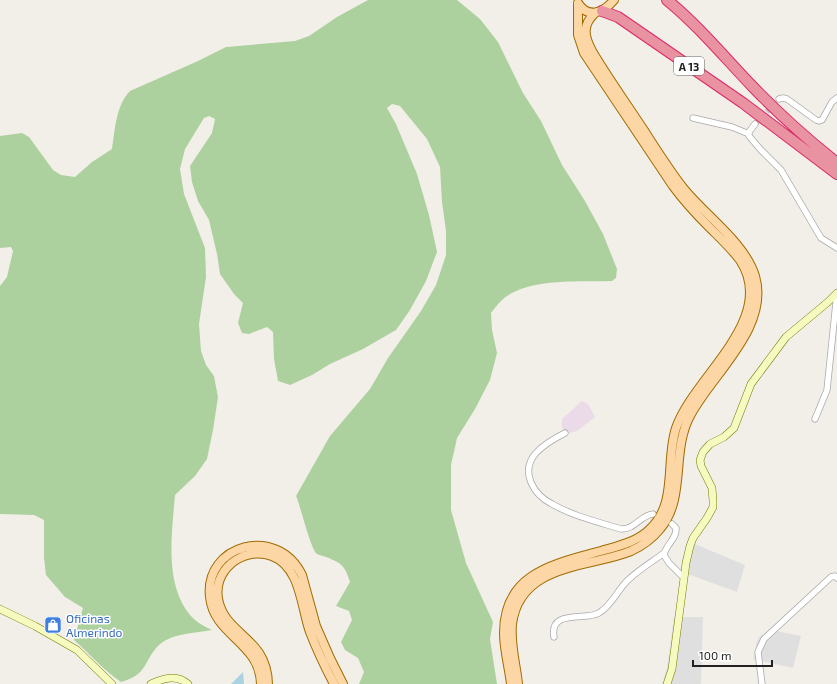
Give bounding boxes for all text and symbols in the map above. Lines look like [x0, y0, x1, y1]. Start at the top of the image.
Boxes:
road number: A 13 [674, 57, 704, 75]
place label: Oficinas Almerindo [66, 611, 123, 639]
shop icon: Oficinas Almerindo [43, 615, 63, 635]
scale bar [693, 642, 772, 668]
text: 100 m [699, 648, 731, 662]

